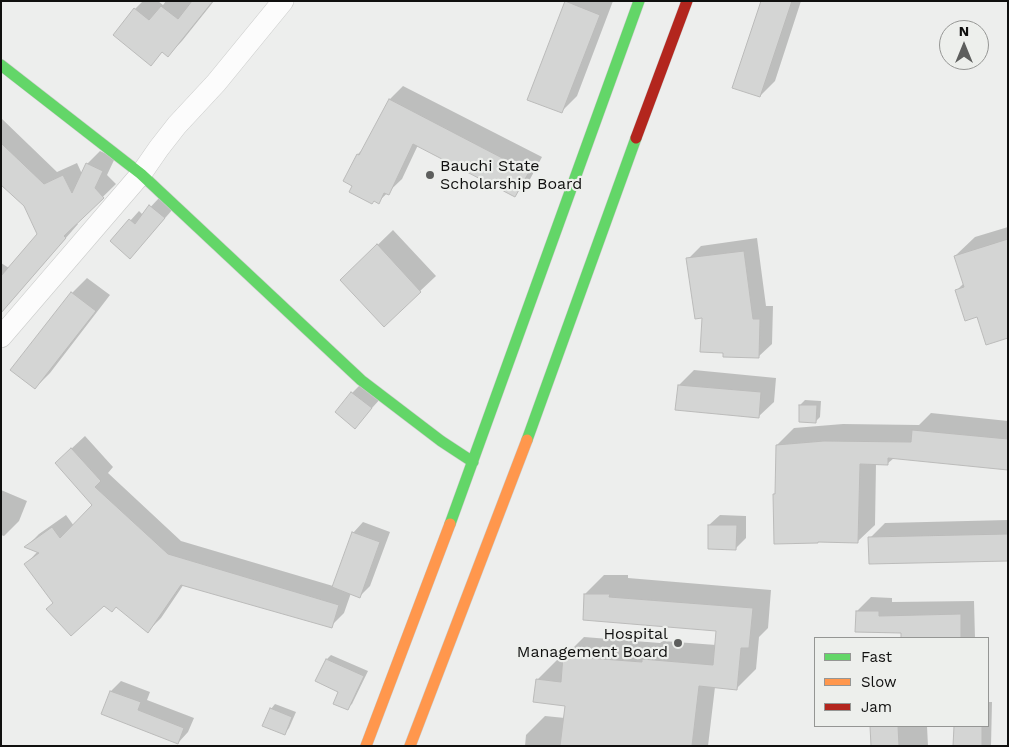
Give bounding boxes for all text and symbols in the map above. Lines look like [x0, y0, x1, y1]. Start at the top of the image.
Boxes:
north arrow [939, 20, 989, 70]
text: N [959, 23, 969, 39]
place label: Bauchi State Scholarship Board [440, 156, 582, 194]
marker: Bauchi State Scholarship Board [424, 169, 436, 181]
place label: Hospital Management Board [517, 624, 668, 662]
marker: Hospital Management Board [672, 637, 684, 649]
legend [814, 637, 989, 727]
text: Fast [861, 648, 892, 666]
text: Slow [861, 673, 897, 691]
text: Jam [861, 698, 892, 716]

